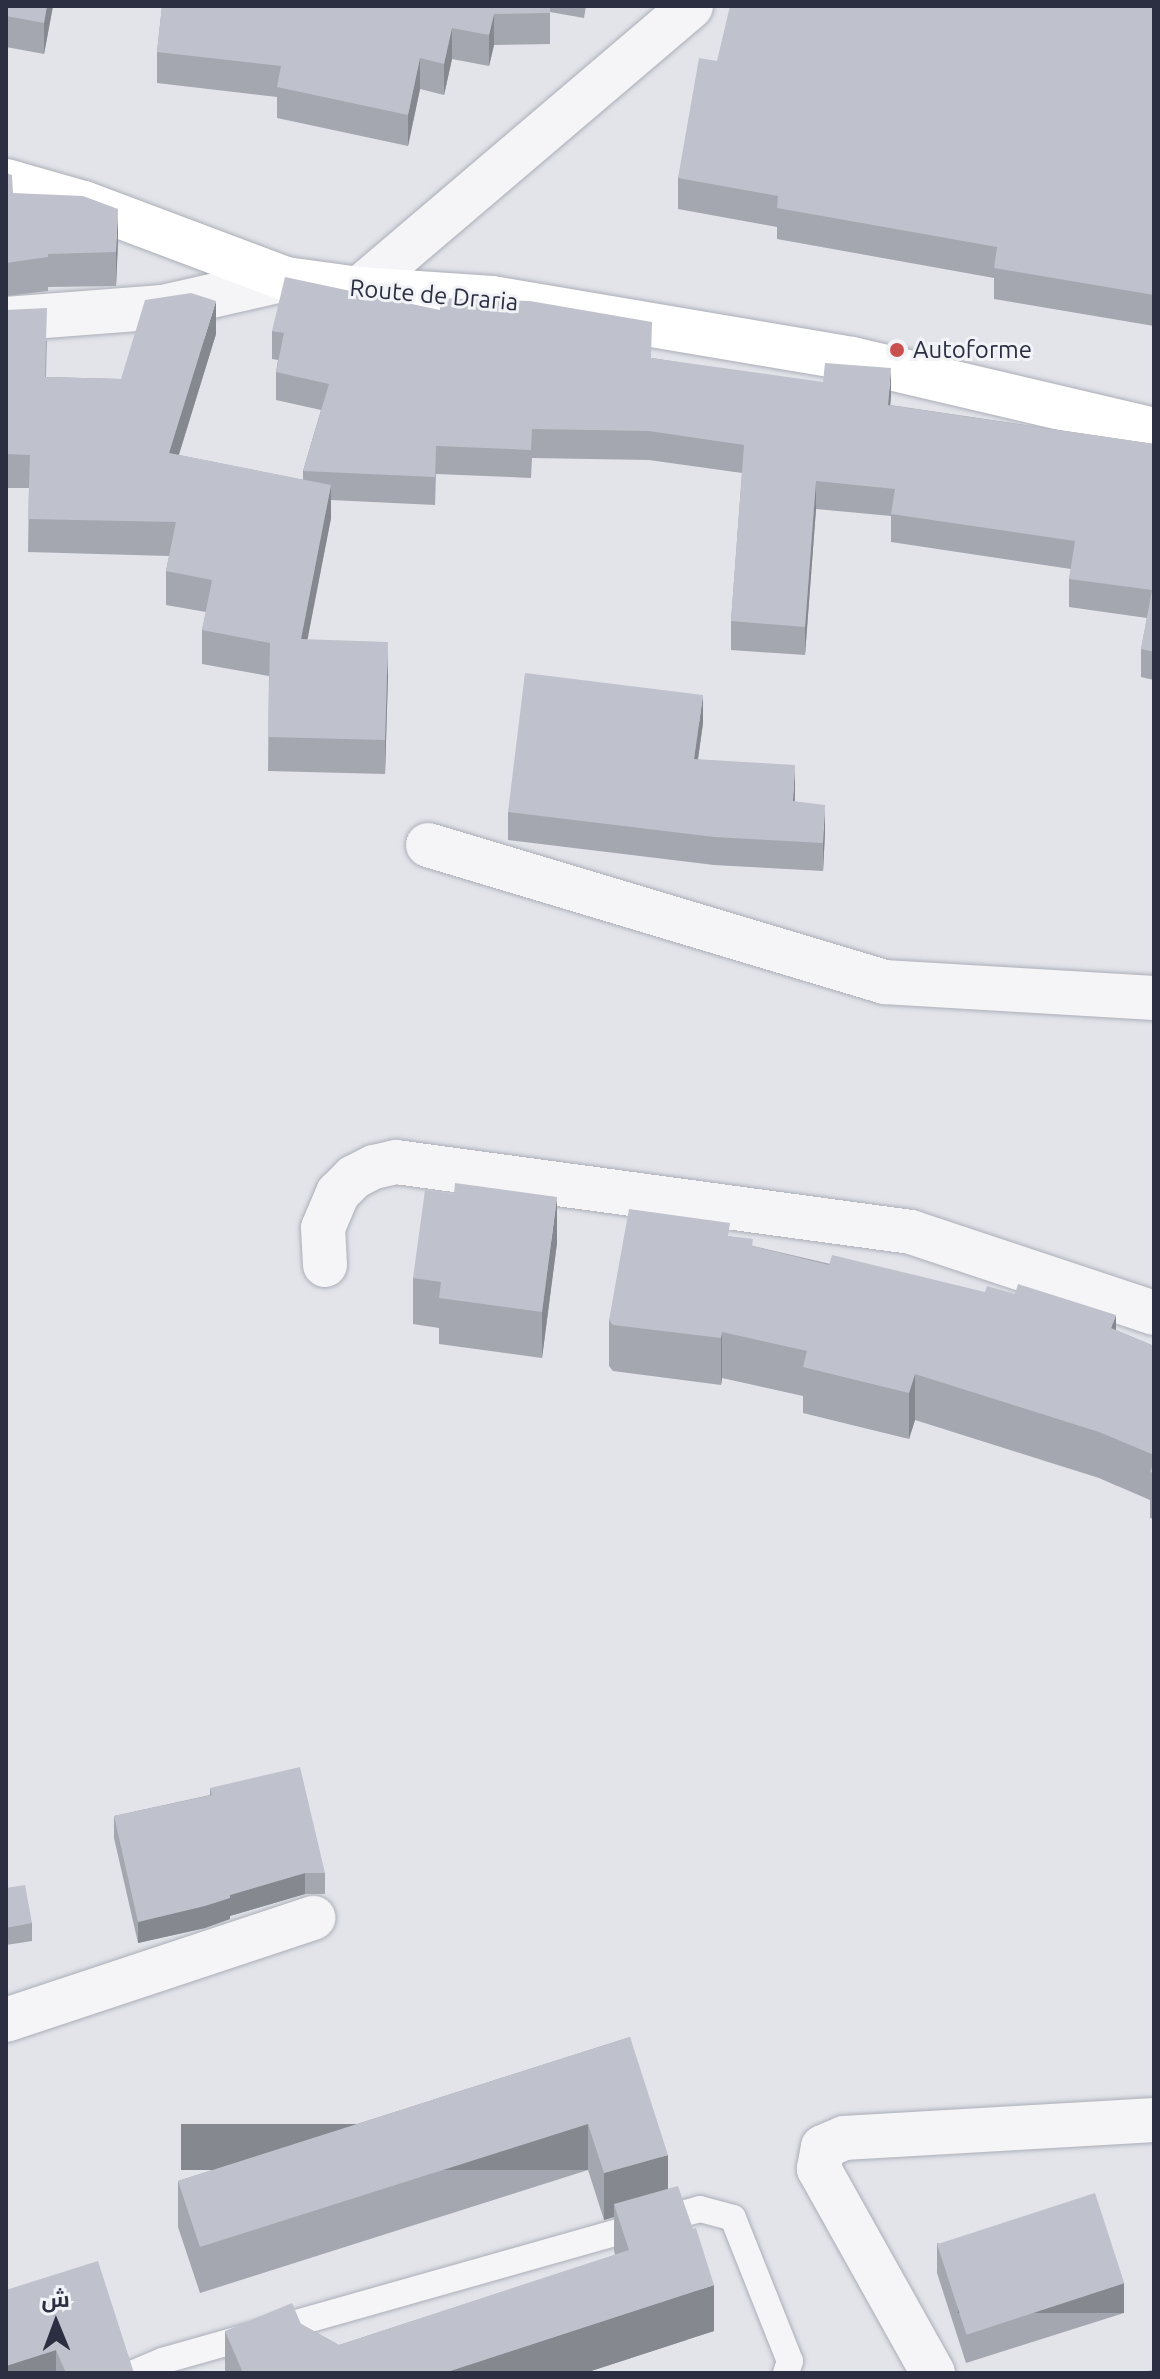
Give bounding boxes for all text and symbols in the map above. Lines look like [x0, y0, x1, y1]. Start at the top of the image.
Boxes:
street label: Route de Draria [348, 273, 520, 317]
place label: Autoforme [913, 336, 1032, 364]
marker: Autoforme [888, 341, 906, 359]
north arrow [16, 2283, 96, 2363]
text: ش [41, 2286, 70, 2311]

